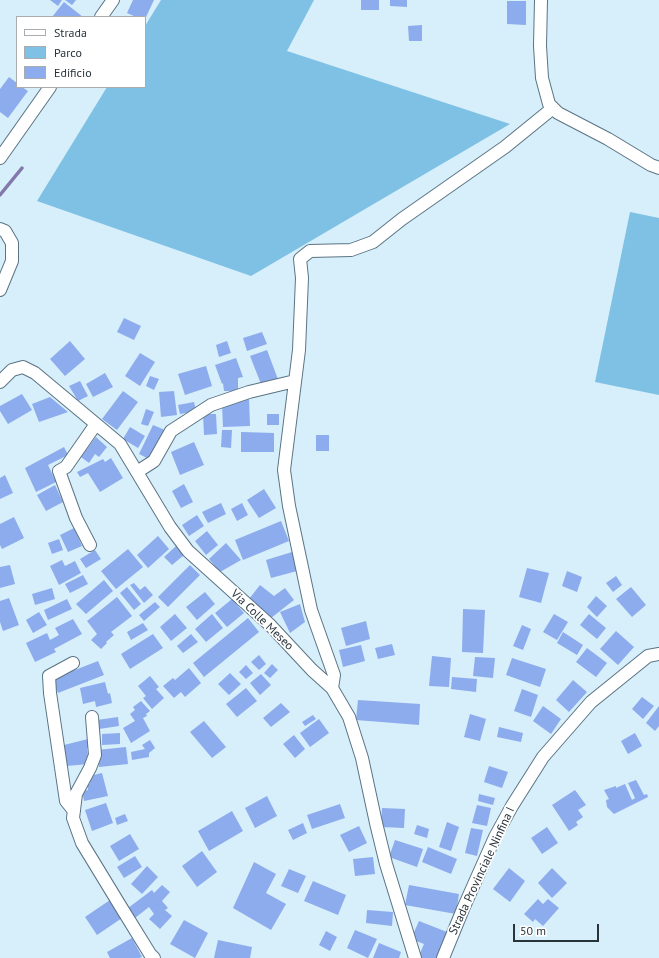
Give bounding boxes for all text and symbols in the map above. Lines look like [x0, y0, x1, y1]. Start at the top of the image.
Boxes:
legend [16, 16, 146, 88]
text: Strada [54, 25, 87, 40]
text: Parco [54, 45, 82, 60]
text: Edificio [54, 65, 92, 80]
street label: Via Colle Meseo [228, 587, 296, 653]
street label: Strada Provinciale Ninfina I [446, 805, 518, 937]
scale bar [515, 916, 601, 942]
text: 50 m [520, 923, 546, 938]

